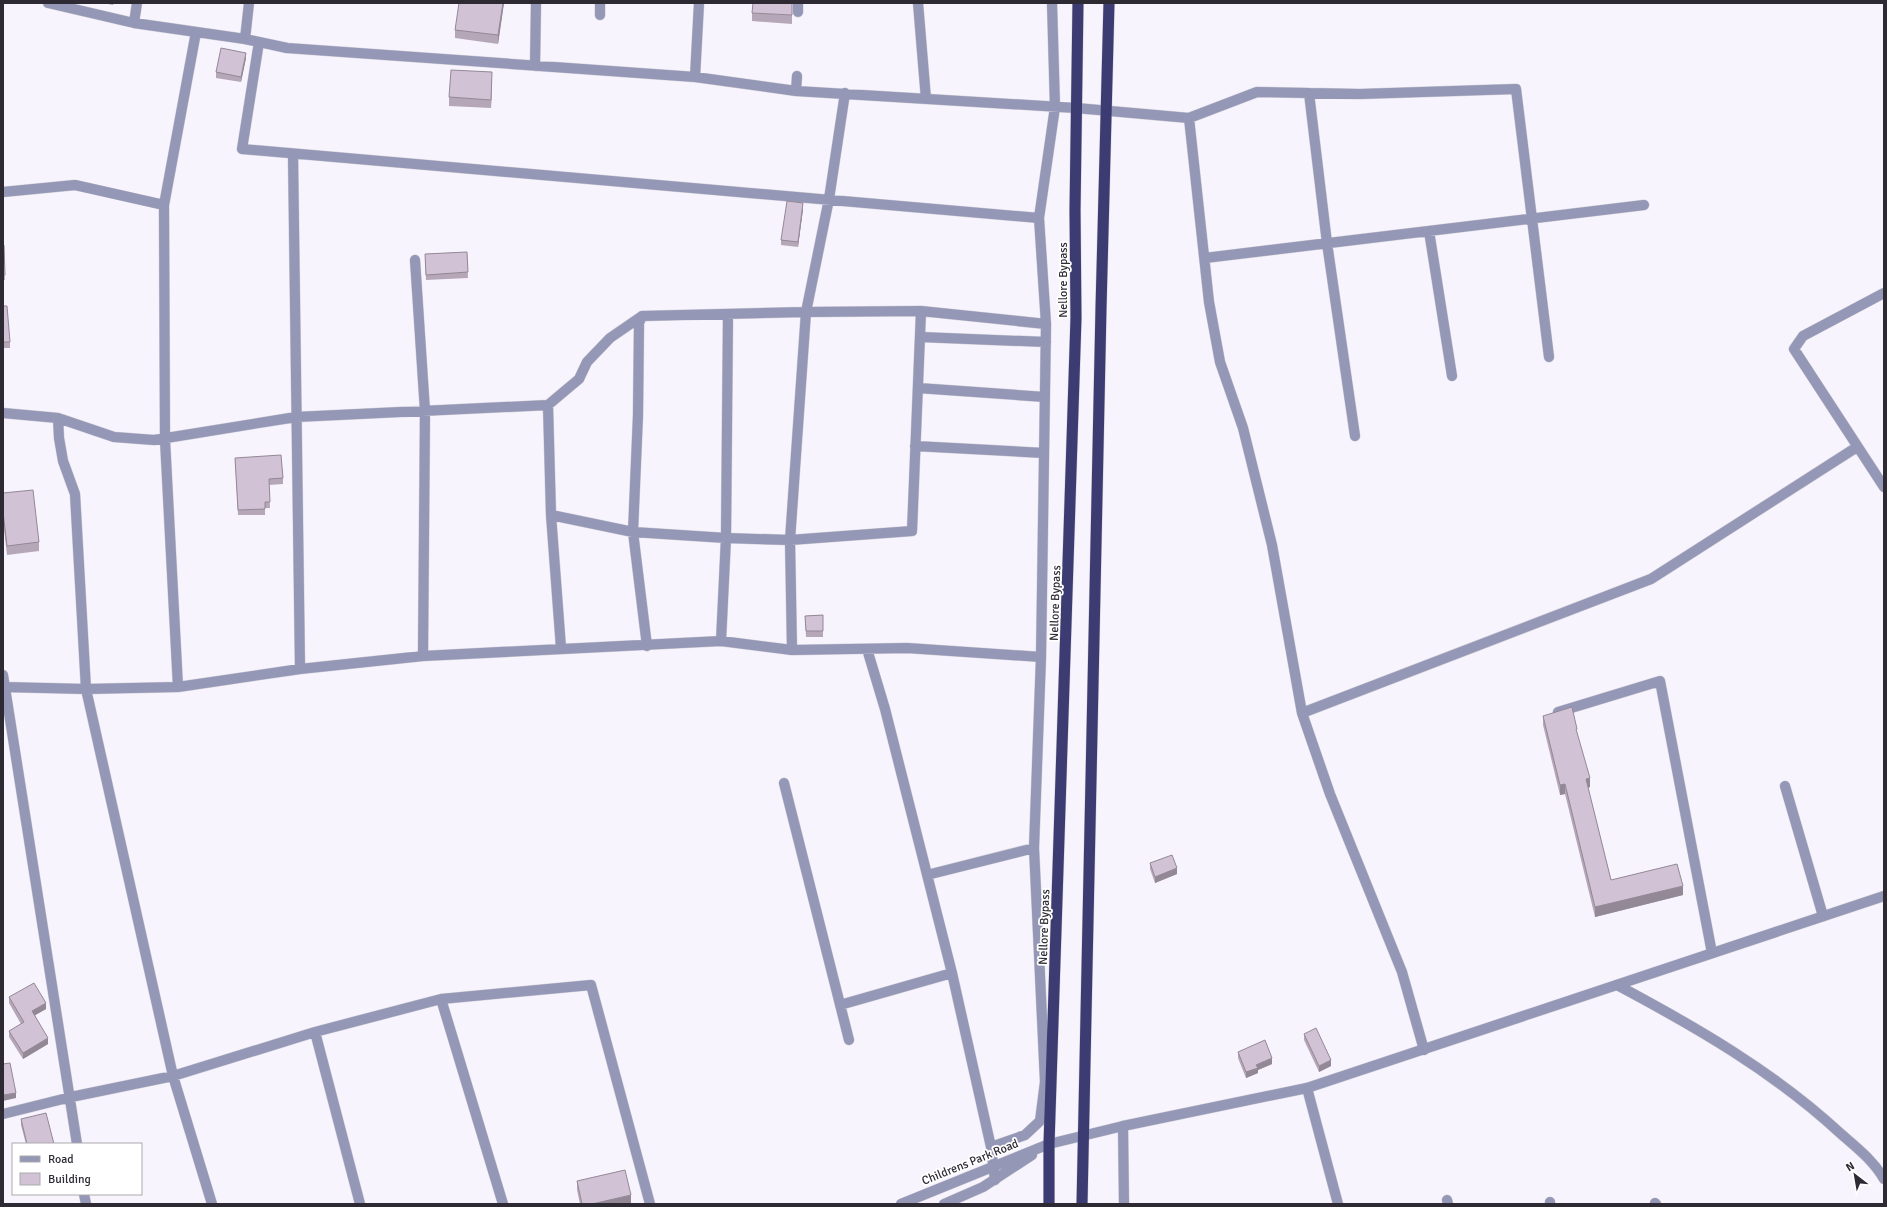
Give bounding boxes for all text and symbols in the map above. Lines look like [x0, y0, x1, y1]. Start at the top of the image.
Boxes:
street label: Nellore Bypass [1056, 242, 1071, 318]
street label: Nellore Bypass [1047, 565, 1064, 641]
street label: Nellore Bypass [1036, 889, 1053, 965]
street label: Childrens Park Road [920, 1136, 1021, 1189]
legend [12, 1143, 142, 1195]
text: Road [48, 1152, 74, 1167]
north arrow [1835, 1155, 1875, 1195]
text: N [1843, 1159, 1857, 1174]
text: Building [48, 1172, 91, 1187]

